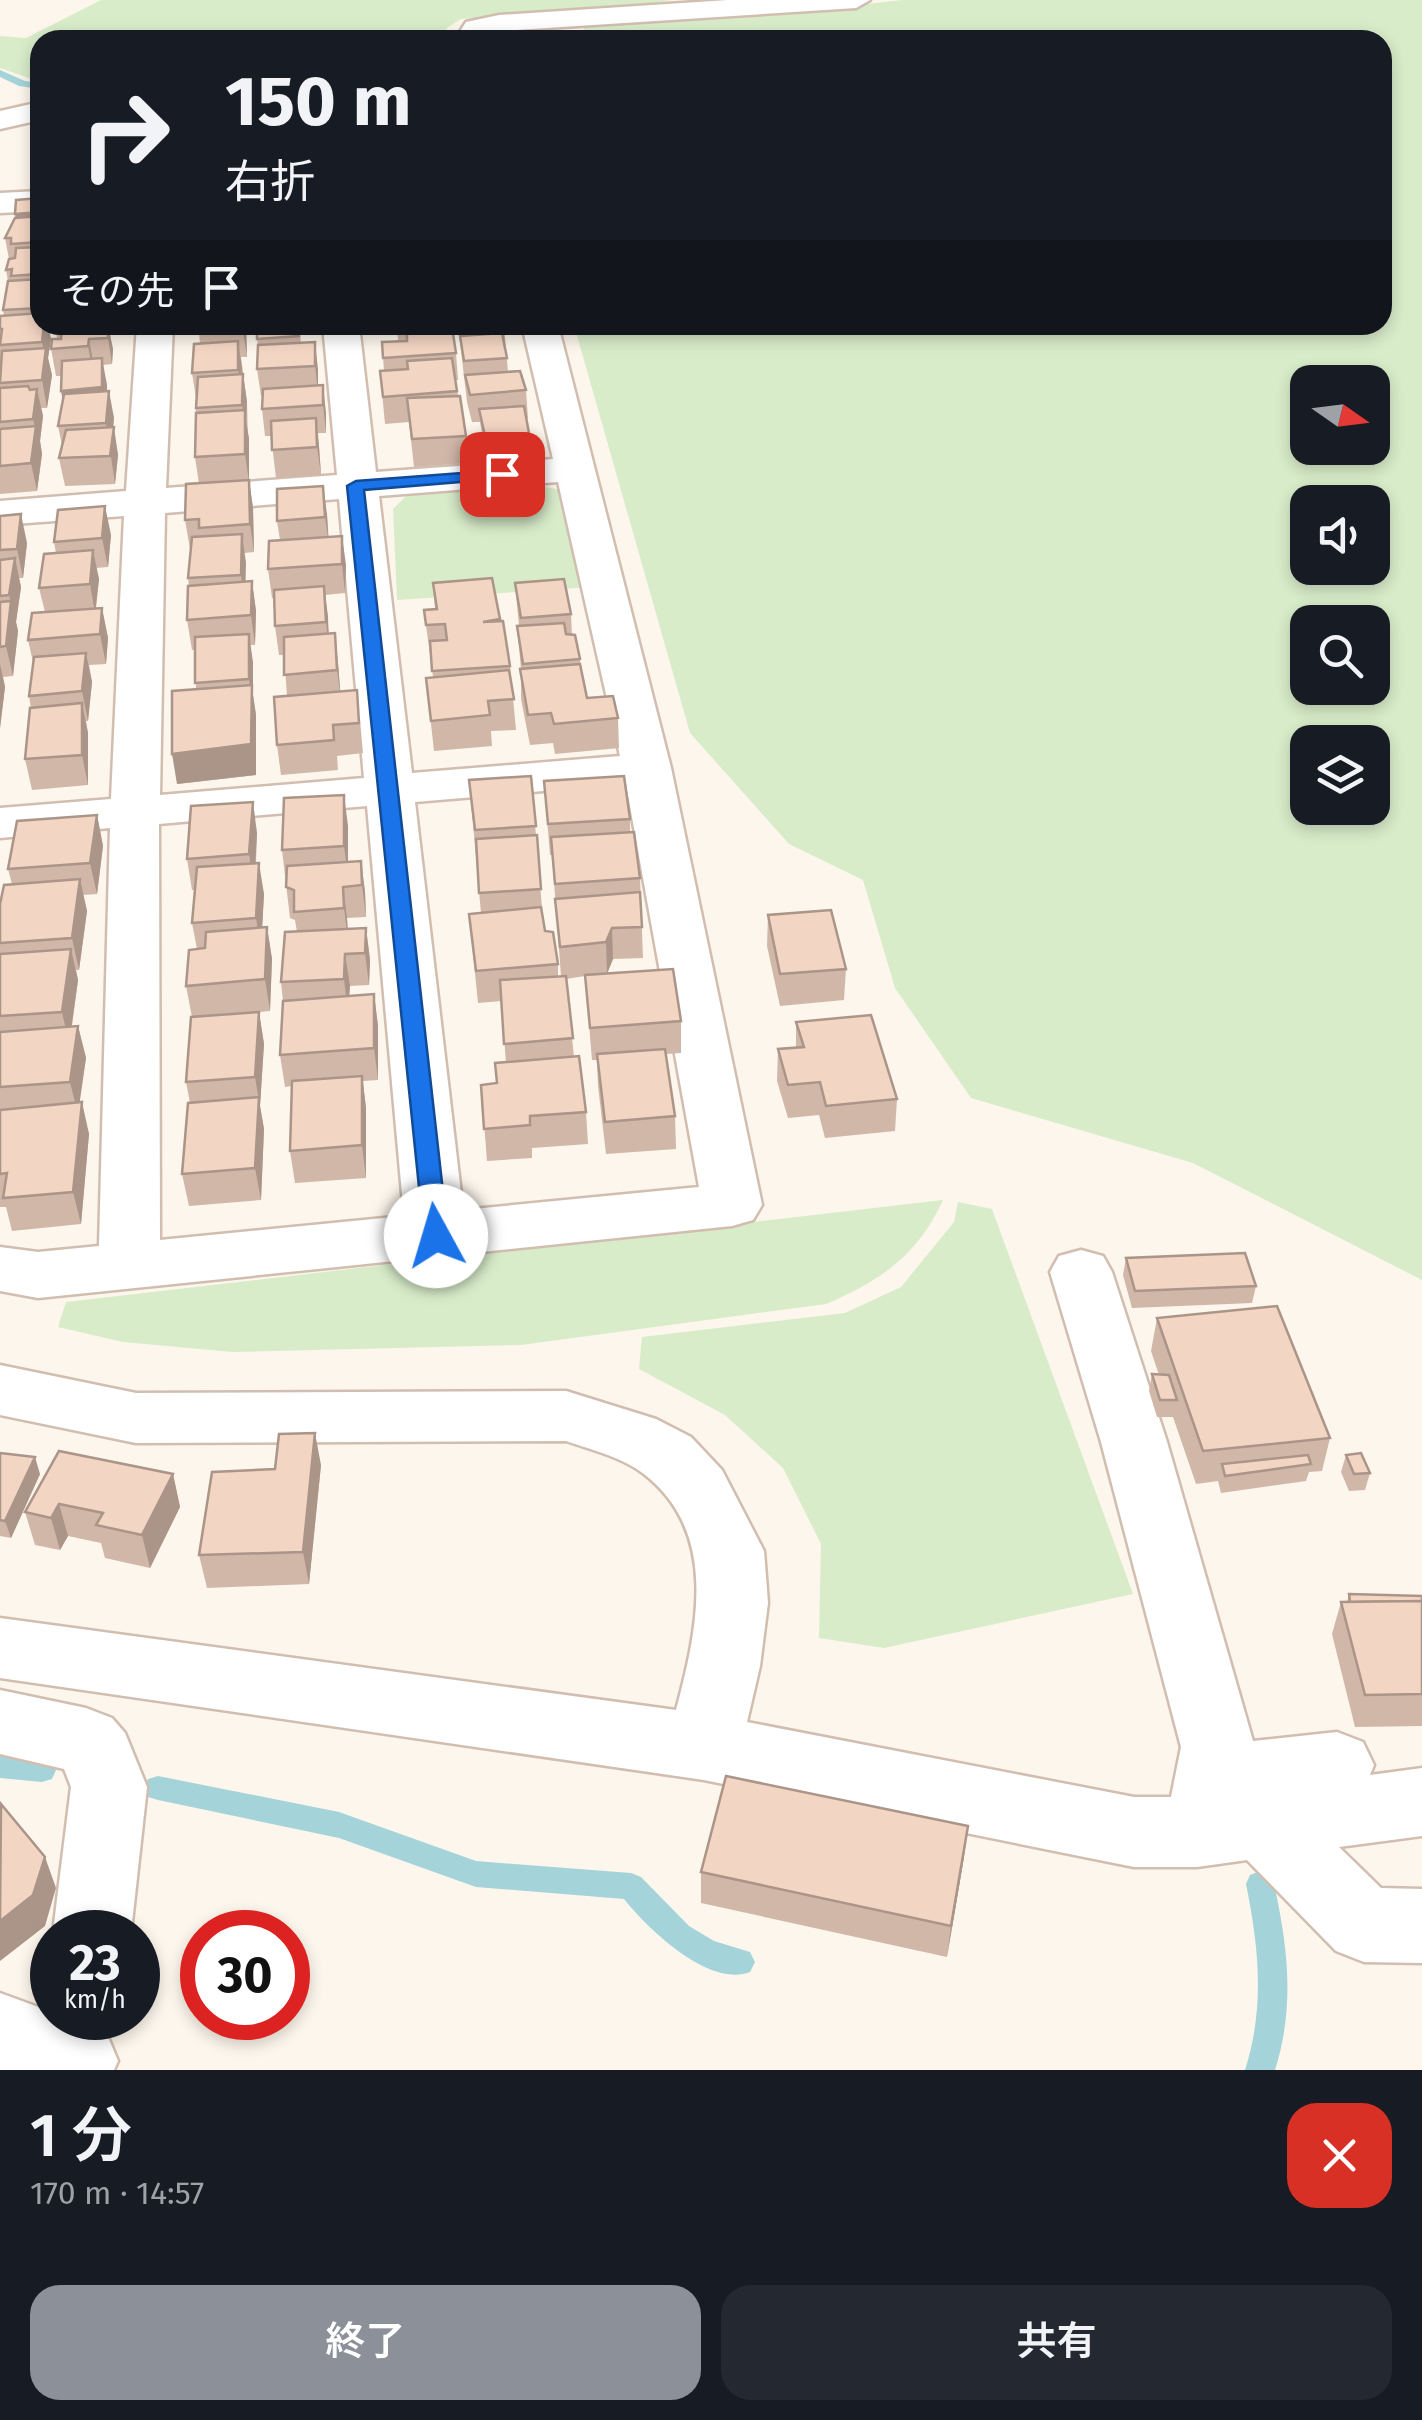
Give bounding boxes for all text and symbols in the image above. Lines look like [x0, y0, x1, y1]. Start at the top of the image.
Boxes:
text: 150 m [225, 60, 412, 144]
icon: right [60, 70, 190, 200]
text: 右折 [225, 155, 315, 209]
icon: arrive [194, 260, 249, 315]
text: その先 [60, 268, 174, 314]
north arrow [1290, 365, 1390, 465]
map controls [1290, 365, 1390, 825]
pin [460, 432, 545, 517]
icon: arrive [475, 447, 530, 502]
button: sound [1290, 485, 1390, 585]
button: search [1290, 605, 1390, 705]
button: layers [1290, 725, 1390, 825]
position arrow [384, 1184, 488, 1288]
speed limit sign: 30 [180, 1910, 310, 2040]
text: 23 [69, 1933, 121, 1993]
text: km/h [64, 1985, 126, 2015]
text: 1 分 [30, 2100, 132, 2172]
button: close [1287, 2103, 1392, 2208]
text: 170 m · 14:57 [30, 2174, 204, 2212]
button: 終了 [30, 2285, 701, 2400]
button: 共有 [721, 2285, 1392, 2400]

